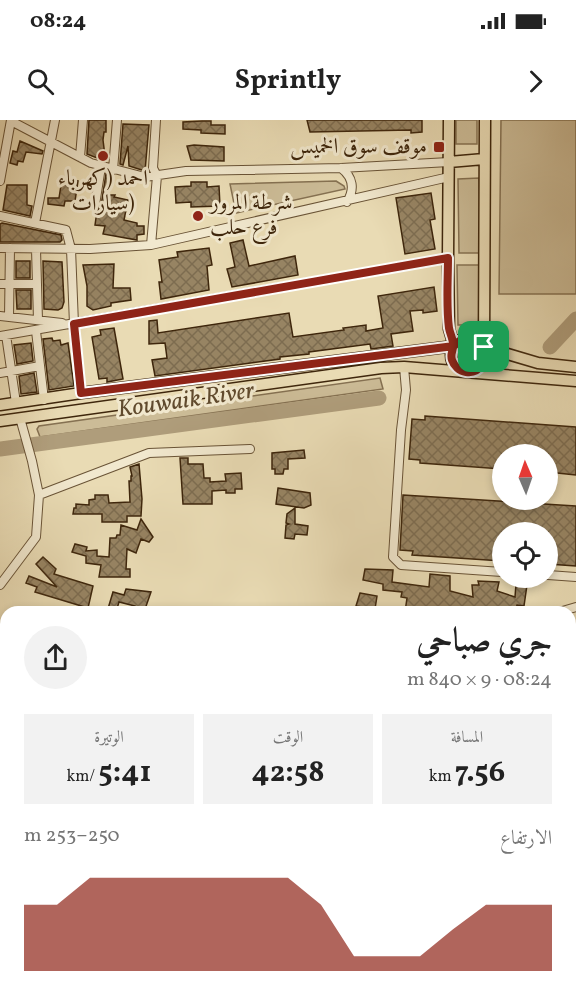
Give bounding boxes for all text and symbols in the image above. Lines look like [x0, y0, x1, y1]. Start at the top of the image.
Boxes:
text: 08:24 [30, 6, 86, 37]
text: Sprintly [235, 62, 341, 100]
icon: search [24, 65, 57, 98]
icon: forward [519, 65, 552, 98]
place label: موقف سوق الخميس [290, 132, 427, 163]
marker: موقف سوق الخميس [432, 140, 446, 154]
marker: احمد (كهرباء سيارات) [96, 149, 110, 163]
place label: احمد (كهرباء سيارات) [58, 164, 148, 220]
place label: شرطة المرور فرع حلب [208, 188, 293, 245]
marker: شرطة المرور فرع حلب [191, 209, 205, 223]
pin [458, 321, 509, 372]
icon: arrive [467, 330, 500, 363]
water label: Kouwaik River [115, 374, 258, 427]
north arrow [492, 444, 558, 510]
map controls [492, 444, 558, 588]
button: locate [492, 522, 558, 588]
text: جري صباحي [417, 620, 552, 666]
button: share [24, 626, 87, 689]
text: 08:24 · 9 × 840 m [407, 666, 552, 694]
text: الوتيرة [94, 727, 124, 749]
text: الوقت [273, 727, 303, 749]
text: المسافة [451, 727, 483, 749]
text: 5:41 [98, 752, 152, 794]
text: 42:58 [251, 752, 325, 794]
text: 7.56 [455, 752, 505, 794]
text: /km [66, 766, 98, 788]
text: km [429, 766, 455, 788]
text: 250–253 m [24, 822, 120, 850]
text: الارتفاع [500, 825, 552, 853]

